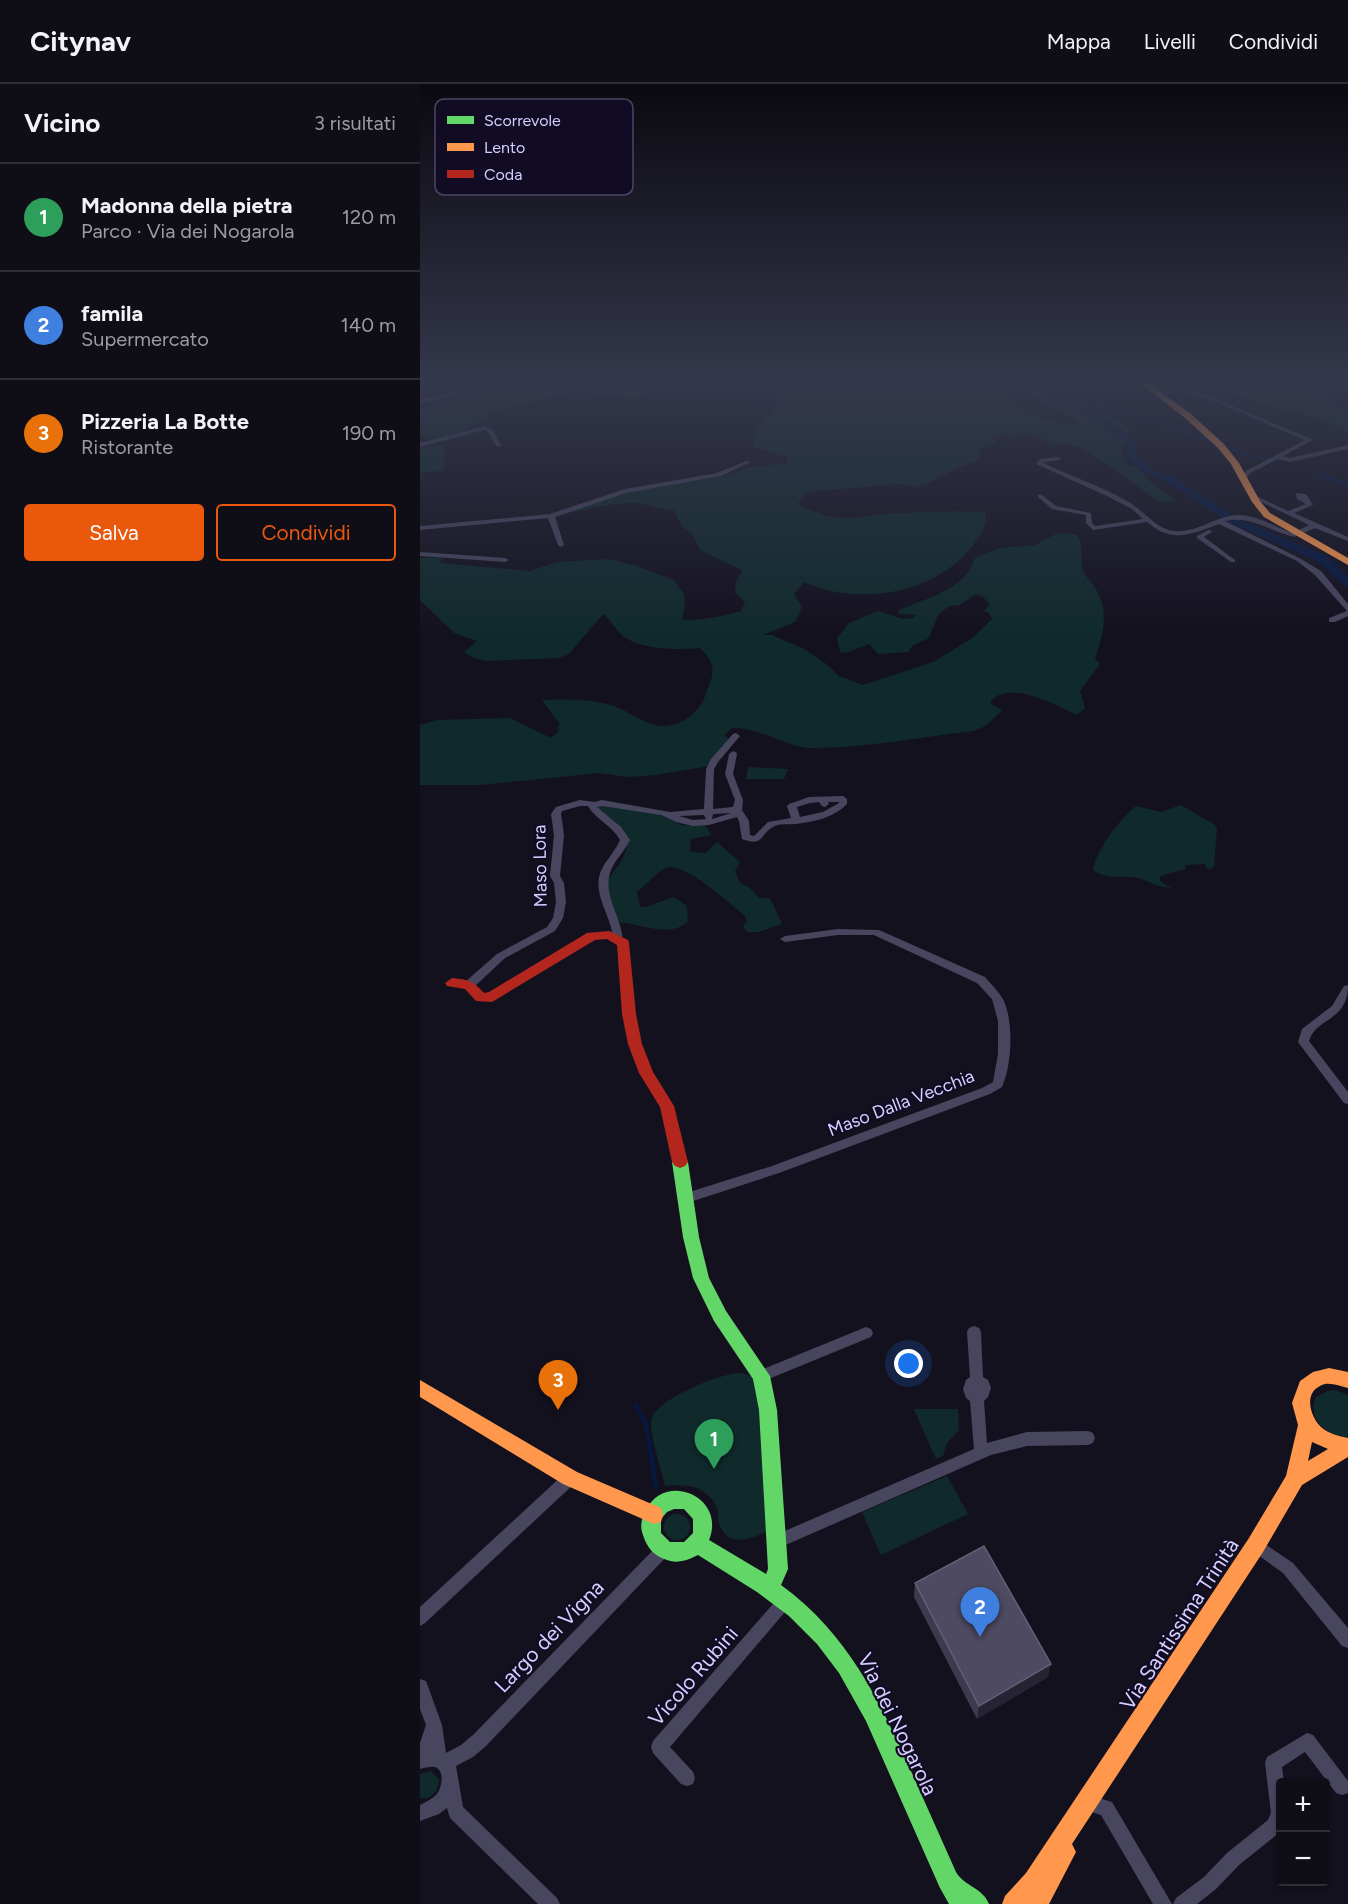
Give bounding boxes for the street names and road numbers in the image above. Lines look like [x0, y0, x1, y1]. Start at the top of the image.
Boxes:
street label: Maso Lora [528, 824, 552, 908]
street label: Maso Dalla Vecchia [825, 1065, 977, 1141]
street label: Via Santissima Trinità [1114, 1534, 1244, 1714]
street label: Largo dei Vigna [489, 1575, 609, 1697]
street label: Vicolo Rubini [643, 1621, 743, 1731]
street label: Via dei Nogarola [853, 1649, 943, 1799]

